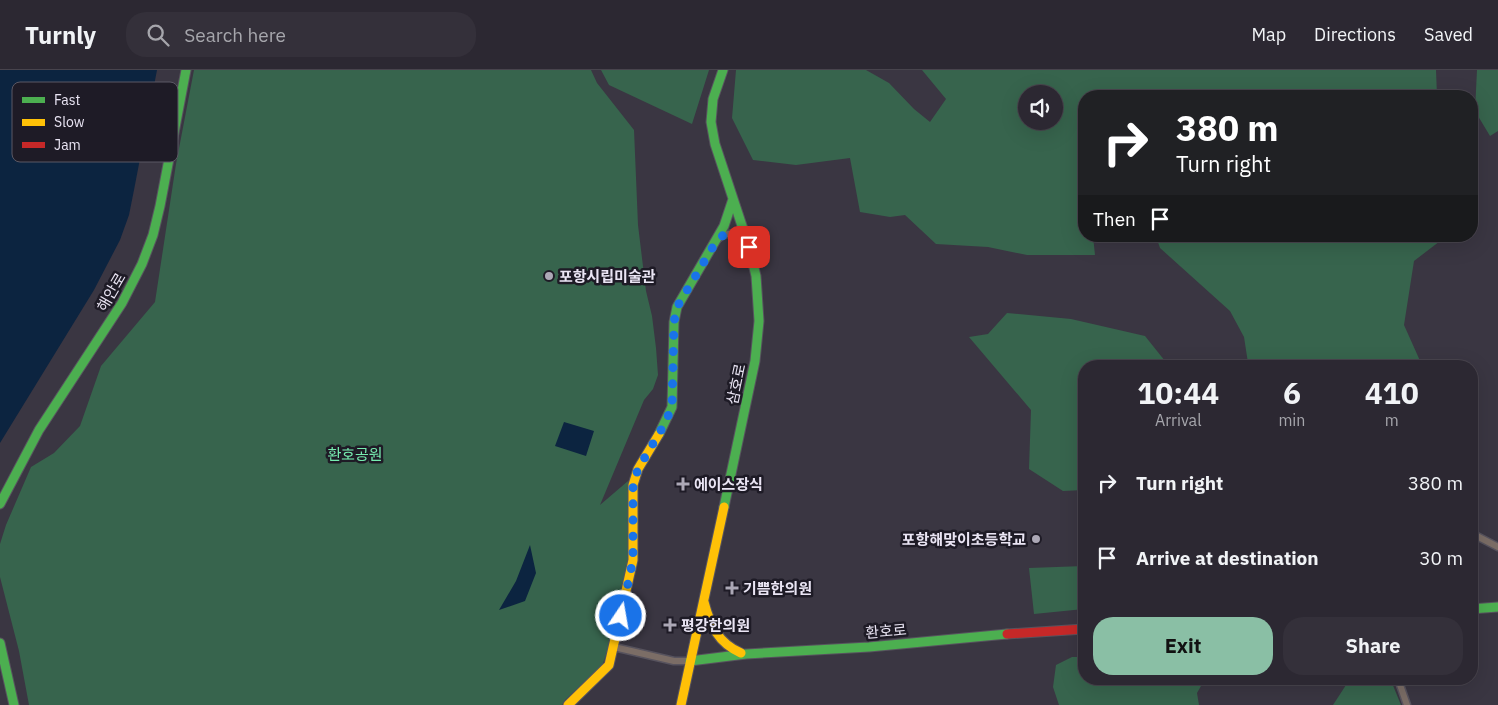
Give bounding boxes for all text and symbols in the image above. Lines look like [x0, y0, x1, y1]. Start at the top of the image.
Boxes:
search box [126, 12, 476, 57]
text: Turnly [25, 19, 96, 51]
icon: search [144, 21, 172, 49]
text: Search here [184, 23, 286, 47]
text: Map [1251, 23, 1286, 46]
text: Directions [1314, 23, 1396, 46]
text: Saved [1424, 23, 1473, 46]
legend [12, 82, 178, 162]
map controls [1018, 85, 1063, 130]
button: sound [1018, 85, 1063, 130]
text: Fast [54, 91, 80, 109]
text: 380 m [1176, 105, 1279, 151]
icon: right [1093, 110, 1158, 175]
text: Slow [54, 113, 85, 131]
text: Jam [54, 136, 81, 154]
text: Turn right [1176, 149, 1271, 178]
icon: arrive [1146, 205, 1174, 233]
text: Then [1093, 207, 1136, 231]
pin [728, 226, 770, 268]
icon: arrive [735, 233, 763, 261]
place label: 포항시립미술관 [559, 267, 656, 286]
street label: 해안로 [92, 269, 130, 315]
marker: 포항시립미술관 [543, 270, 555, 282]
street label: 삼호로 [722, 362, 750, 406]
text: 10:44 [1137, 373, 1219, 412]
text: 6 [1283, 373, 1301, 412]
text: 410 [1365, 373, 1419, 412]
text: Arrival [1155, 410, 1202, 430]
text: min [1278, 410, 1305, 430]
text: m [1385, 410, 1399, 430]
park label: 환호공원 [327, 445, 383, 464]
icon: right [1093, 469, 1121, 497]
text: Turn right [1136, 471, 1223, 495]
text: 380 m [1408, 471, 1463, 495]
place label: 에이스장식 [694, 475, 763, 494]
marker: 에이스장식 [676, 477, 690, 491]
place label: 포항해맞이초등학교 [902, 530, 1026, 549]
marker: 포항해맞이초등학교 [1030, 533, 1042, 545]
icon: arrive [1093, 544, 1121, 572]
text: Arrive at destination [1136, 546, 1319, 570]
text: 30 m [1419, 546, 1463, 570]
place label: 기쁨한의원 [743, 579, 812, 598]
marker: 기쁨한의원 [725, 581, 739, 595]
position arrow [594, 589, 646, 641]
place label: 평강한의원 [681, 616, 750, 635]
button: Exit [1093, 617, 1273, 675]
button: Share [1283, 617, 1463, 675]
marker: 평강한의원 [663, 618, 677, 632]
street label: 환호로 [865, 620, 907, 642]

